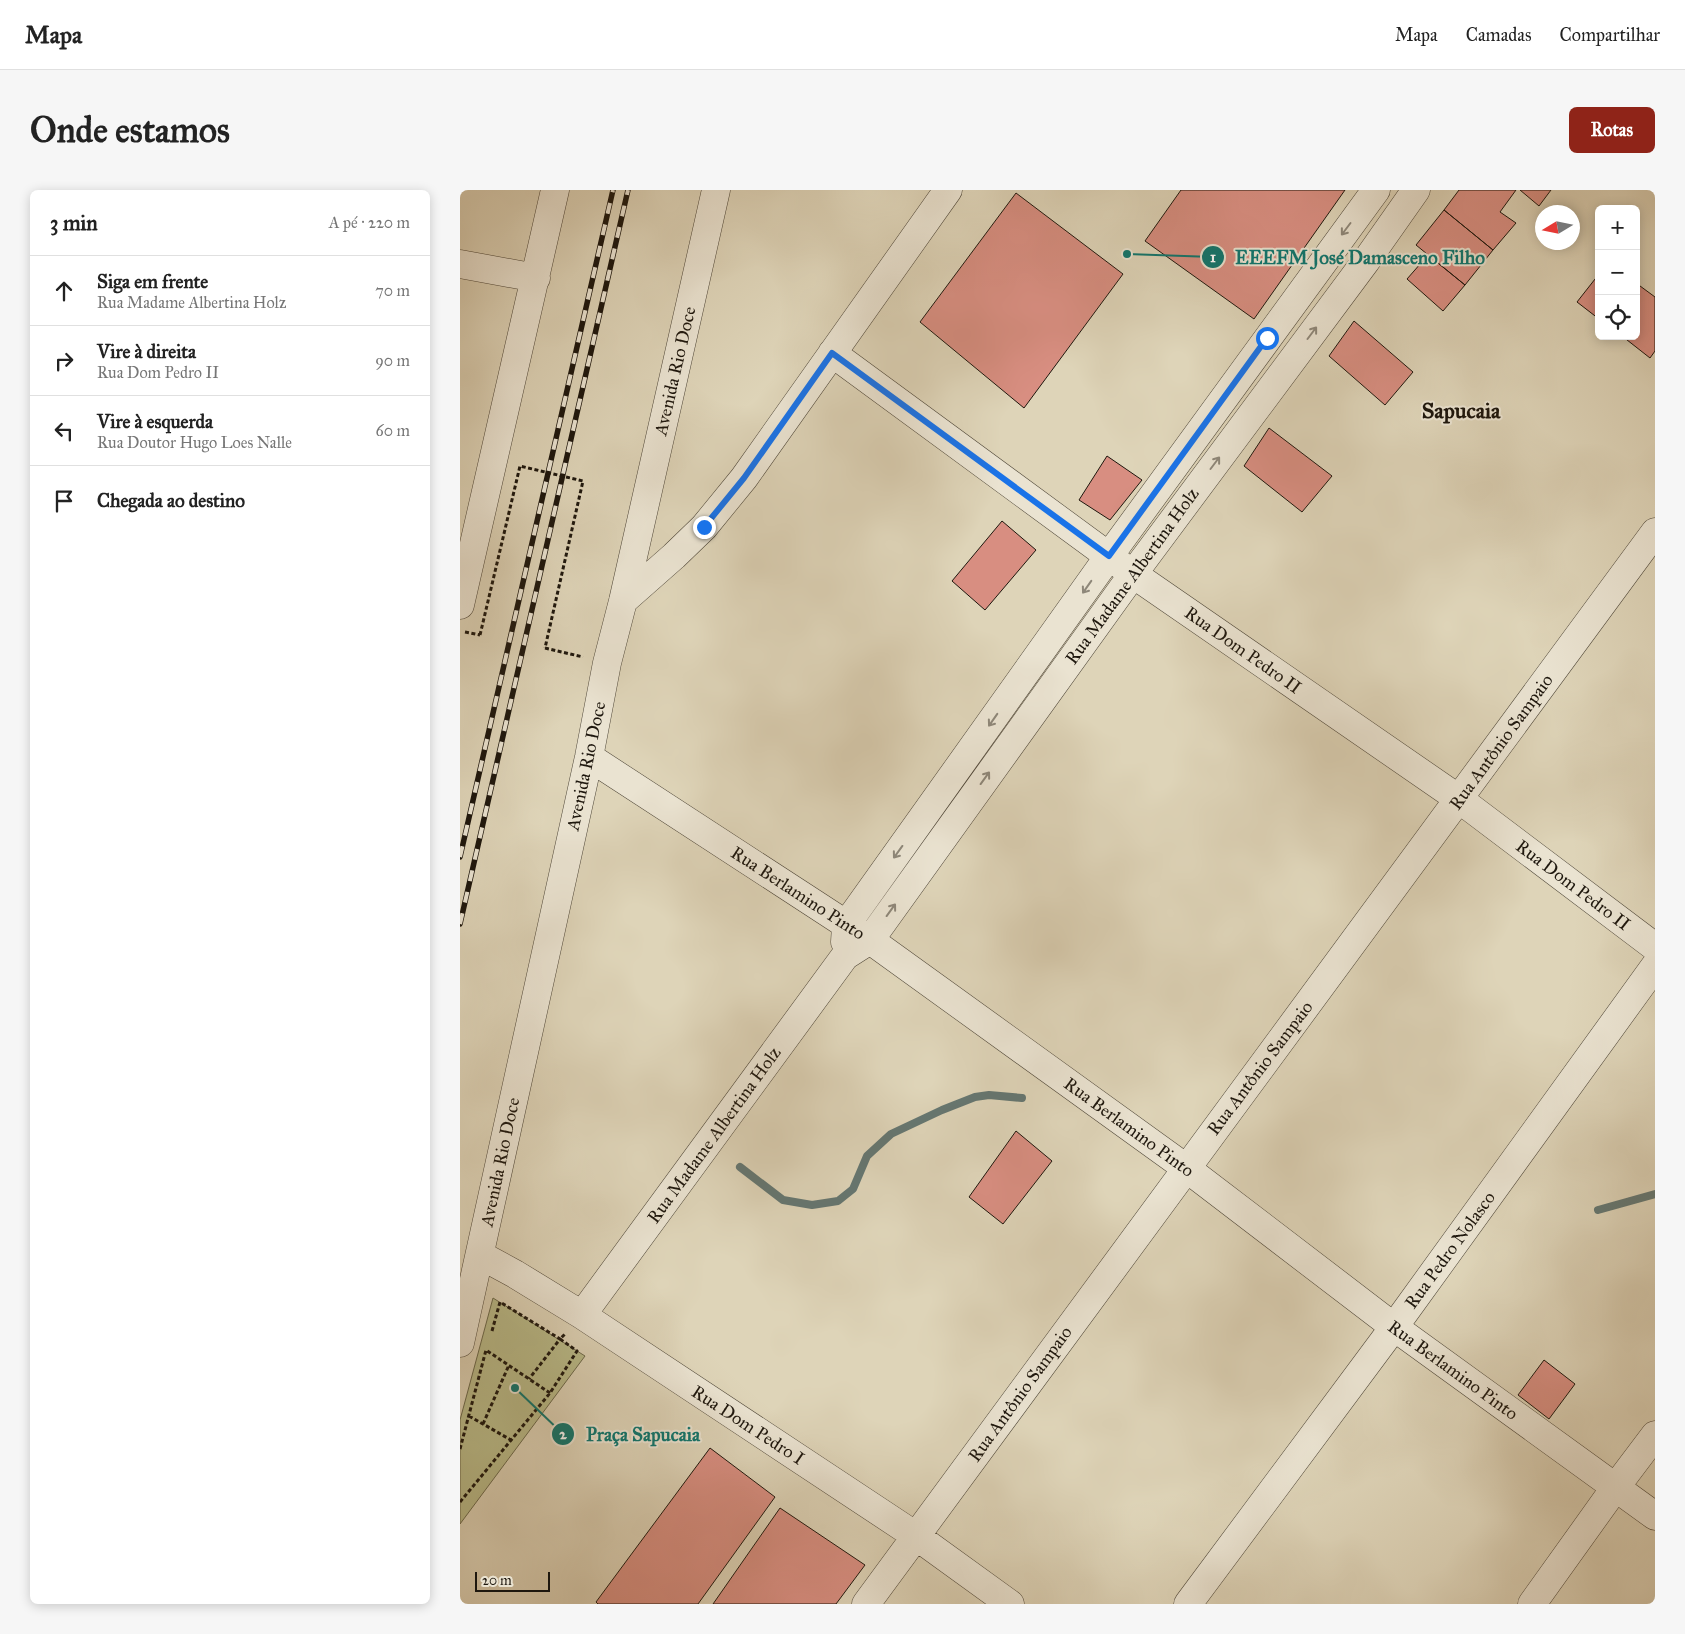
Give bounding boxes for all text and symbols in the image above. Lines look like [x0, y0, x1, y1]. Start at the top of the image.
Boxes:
text: Mapa [25, 20, 82, 50]
text: Mapa [1395, 24, 1438, 46]
text: Camadas [1466, 24, 1532, 46]
text: Compartilhar [1560, 24, 1660, 46]
button: Rotas [1569, 107, 1655, 153]
text: Onde estamos [30, 109, 230, 152]
north arrow [1535, 205, 1580, 250]
map controls [1595, 205, 1640, 340]
button: + [1595, 205, 1640, 250]
text: 3 min [50, 210, 98, 236]
text: A pé · 220 m [329, 213, 410, 232]
one-way arrow [1341, 222, 1352, 235]
callout: EEEFM José Damasceno Filho [1200, 240, 1495, 274]
text: EEEFM José Damasceno Filho [1235, 246, 1485, 270]
text: 1 [1210, 248, 1216, 266]
button: − [1595, 250, 1640, 295]
text: Siga em frente [97, 270, 208, 293]
icon: ahead [50, 277, 78, 305]
text: 70 m [375, 281, 410, 300]
text: Rua Madame Albertina Holz [97, 293, 286, 312]
button: locate [1595, 295, 1640, 340]
street label: Avenida Rio Doce [649, 304, 701, 439]
one-way arrow [1307, 326, 1317, 340]
route start [1256, 327, 1279, 350]
text: Vire à direita [97, 340, 196, 363]
icon: right [50, 347, 78, 375]
text: 90 m [375, 351, 410, 370]
text: Rua Dom Pedro II [97, 363, 219, 382]
district label: Sapucaia [1422, 397, 1501, 424]
text: Vire à esquerda [97, 410, 213, 433]
icon: left [50, 417, 78, 445]
text: 60 m [376, 421, 410, 440]
text: Rua Doutor Hugo Loes Nalle [97, 433, 292, 452]
one-way arrow [1210, 456, 1220, 470]
street label: Rua Madame Albertina Holz [1061, 483, 1203, 669]
icon: arrive [50, 487, 78, 515]
text: Chegada ao destino [97, 489, 245, 512]
route end [693, 516, 716, 539]
one-way arrow [1082, 580, 1092, 594]
street label: Rua Dom Pedro II [1180, 602, 1306, 699]
street label: Rua Antônio Sampaio [1444, 670, 1558, 814]
street label: Avenida Rio Doce [561, 699, 610, 834]
one-way arrow [988, 713, 998, 727]
one-way arrow [980, 771, 990, 785]
street label: Rua Dom Pedro II [1511, 835, 1635, 935]
street label: Rua Berlamino Pinto [727, 841, 869, 945]
one-way arrow [893, 845, 903, 859]
one-way arrow [886, 903, 896, 917]
street label: Rua Antônio Sampaio [1202, 997, 1318, 1139]
street label: Rua Madame Albertina Holz [643, 1042, 785, 1228]
street label: Rua Berlamino Pinto [1060, 1072, 1198, 1182]
street label: Avenida Rio Doce [475, 1095, 524, 1230]
street label: Rua Pedro Nolasco [1400, 1187, 1500, 1313]
street label: Rua Berlamino Pinto [1384, 1315, 1522, 1425]
street label: Rua Antônio Sampaio [963, 1322, 1077, 1466]
street label: Rua Dom Pedro I [688, 1380, 809, 1470]
callout: Praça Sapucaia [551, 1417, 710, 1451]
text: Praça Sapucaia [586, 1423, 701, 1447]
text: 2 [559, 1425, 567, 1443]
scale bar [475, 1569, 550, 1592]
text: 20 m [482, 1572, 512, 1589]

